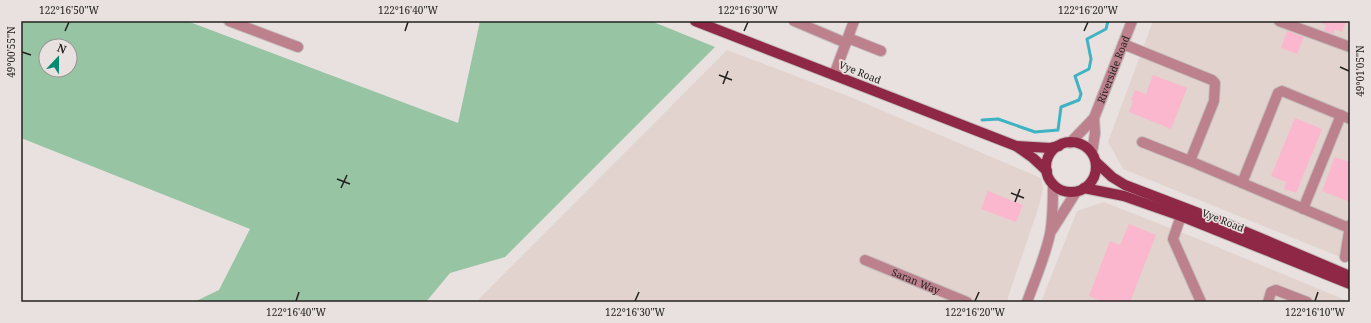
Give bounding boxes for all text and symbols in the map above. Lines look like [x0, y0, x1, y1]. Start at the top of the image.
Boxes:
text: 122°16'50"W [39, 3, 99, 17]
text: 122°16'40"W [378, 3, 438, 17]
text: 122°16'30"W [718, 3, 778, 17]
text: 122°16'20"W [1058, 3, 1118, 17]
text: 49°00'55"N [4, 26, 18, 78]
street label: Riverside Road [1094, 33, 1133, 105]
north arrow [38, 38, 78, 78]
text: N [55, 40, 69, 57]
text: 49°01'05"N [1353, 45, 1367, 97]
street label: Vye Road [837, 57, 883, 87]
street label: Vye Road [1200, 205, 1246, 235]
street label: Saran Way [890, 265, 943, 297]
text: 122°16'40"W [266, 305, 326, 319]
text: 122°16'30"W [605, 305, 665, 319]
text: 122°16'20"W [945, 305, 1005, 319]
text: 122°16'10"W [1285, 305, 1345, 319]

